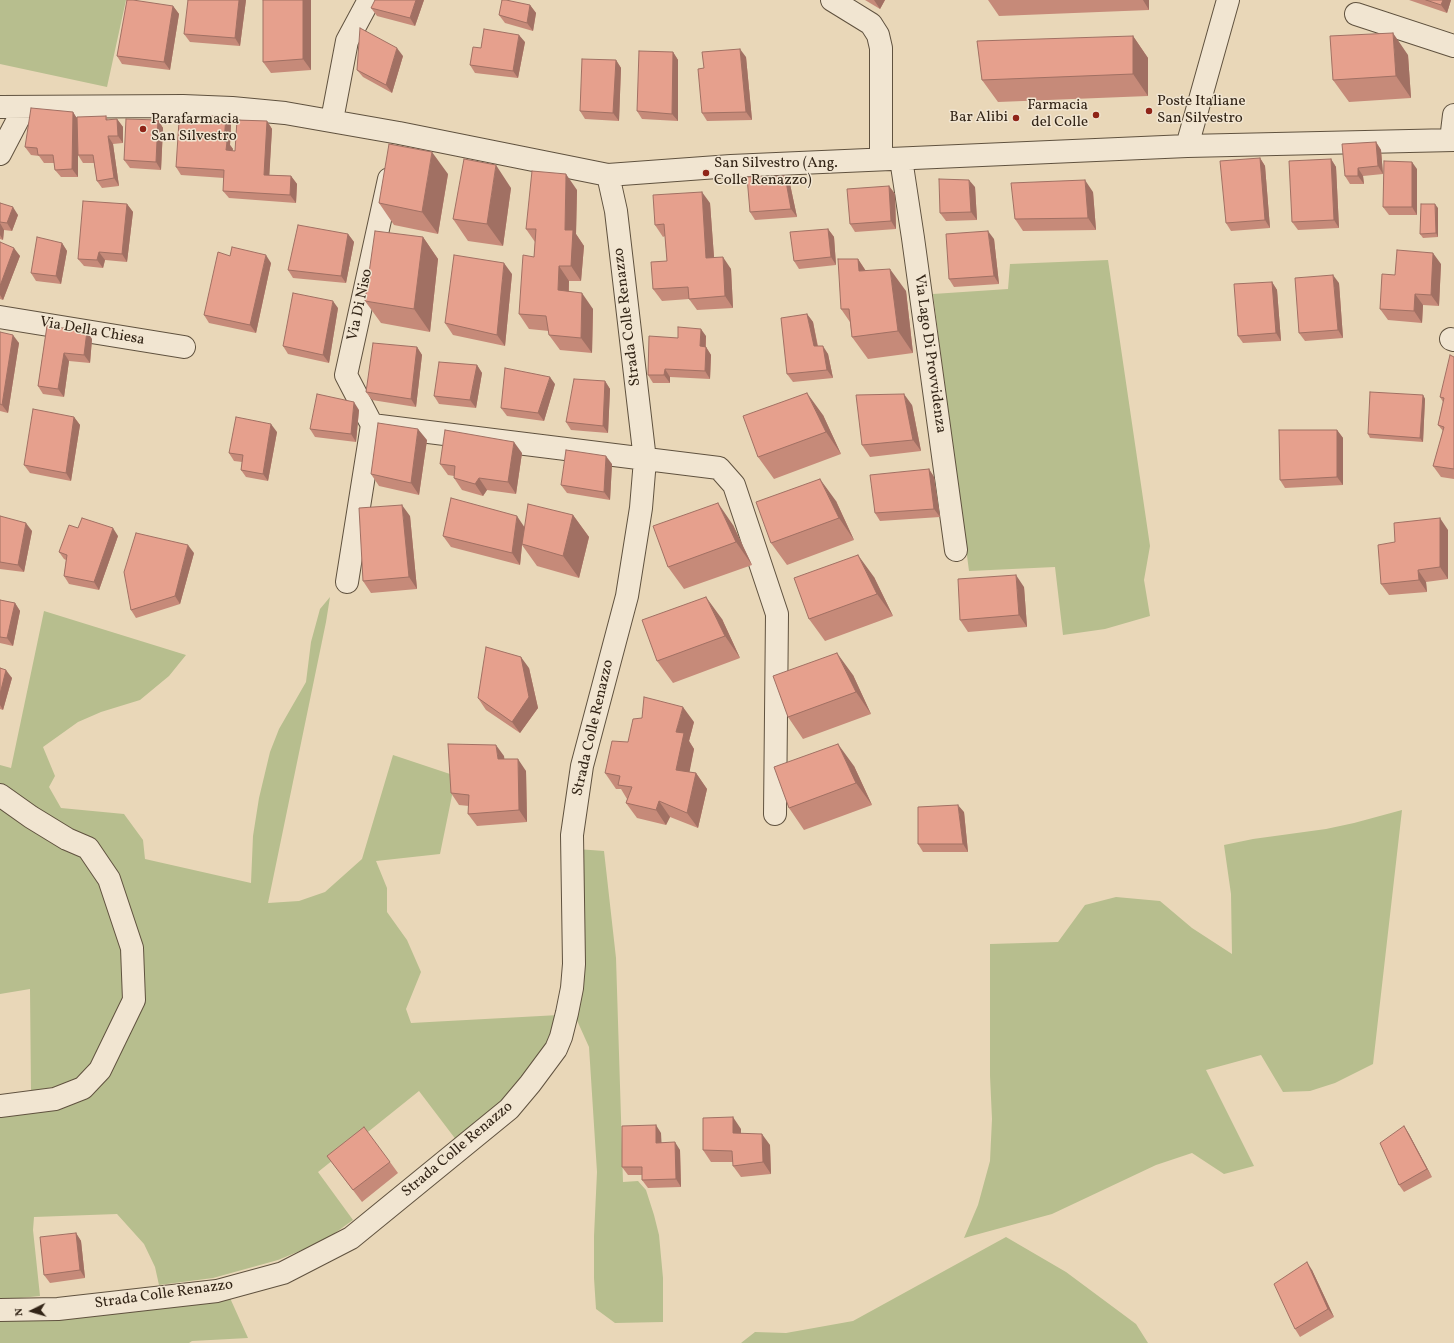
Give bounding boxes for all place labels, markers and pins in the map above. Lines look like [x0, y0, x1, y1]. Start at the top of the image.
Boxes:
place label: Poste Italiane San Silvestro [1157, 93, 1246, 128]
place label: Farmacia del Colle [1027, 97, 1088, 132]
marker: Poste Italiane San Silvestro [1144, 106, 1154, 116]
place label: Bar Alibi [950, 109, 1008, 127]
marker: Farmacia del Colle [1091, 110, 1101, 120]
place label: Parafarmacia San Silvestro [151, 111, 239, 146]
marker: Bar Alibi [1011, 113, 1021, 123]
marker: Parafarmacia San Silvestro [138, 124, 148, 134]
place label: San Silvestro (Ang. Colle Renazzo) [714, 155, 838, 190]
marker: San Silvestro (Ang. Colle Renazzo) [701, 168, 711, 178]

